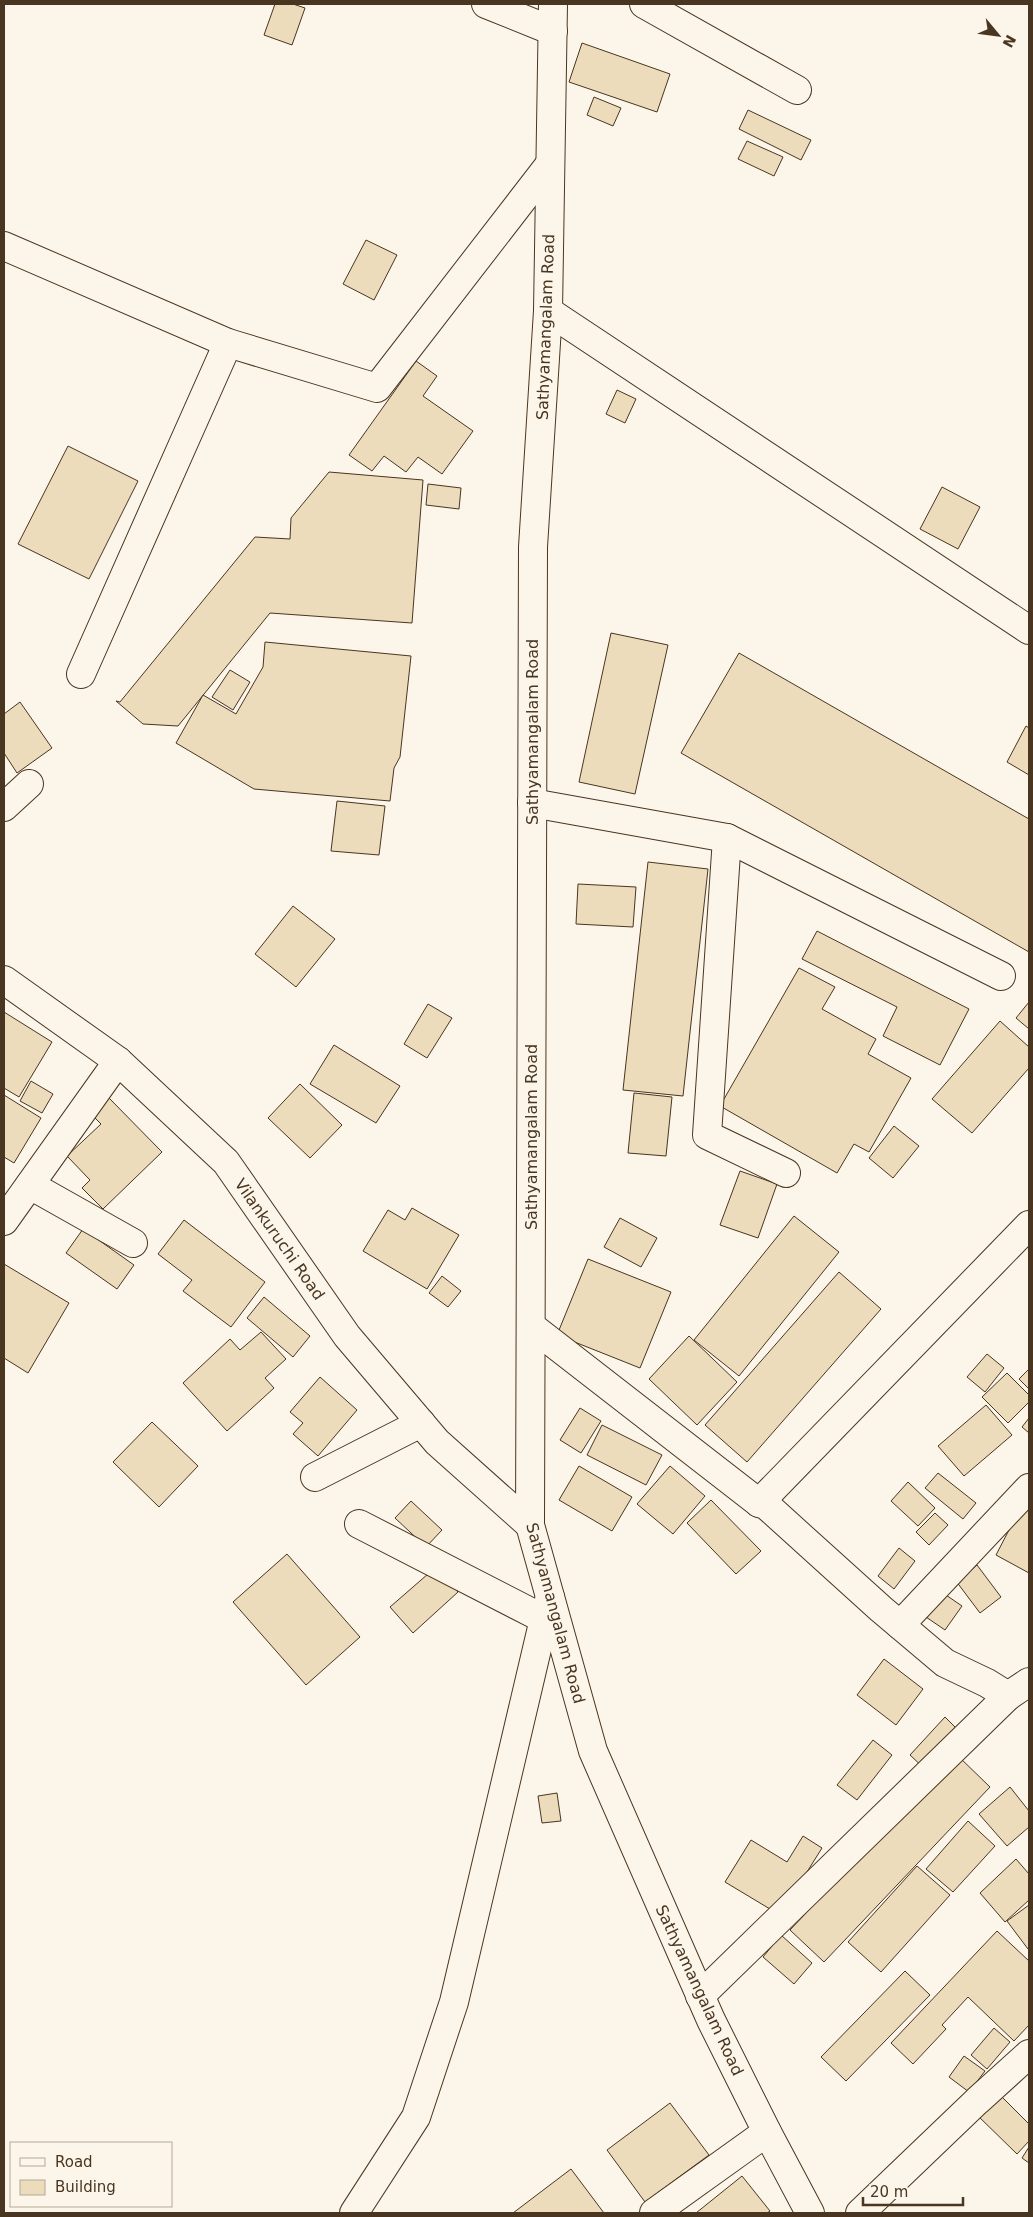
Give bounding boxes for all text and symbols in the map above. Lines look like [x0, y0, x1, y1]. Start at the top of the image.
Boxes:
north arrow [973, 10, 1023, 60]
text: N [1000, 32, 1019, 50]
street label: Sathyamangalam Road [533, 234, 558, 420]
street label: Sathyamangalam Road [523, 639, 542, 825]
street label: Sathyamangalam Road [522, 1044, 541, 1230]
street label: Vilankuruchi Road [231, 1175, 329, 1304]
street label: Sathyamangalam Road [522, 1521, 589, 1706]
street label: Sathyamangalam Road [652, 1902, 748, 2079]
legend [10, 2142, 172, 2207]
text: Road [55, 2153, 93, 2171]
scale bar [863, 2174, 963, 2206]
text: Building [55, 2178, 116, 2196]
text: 20 m [870, 2183, 908, 2201]

